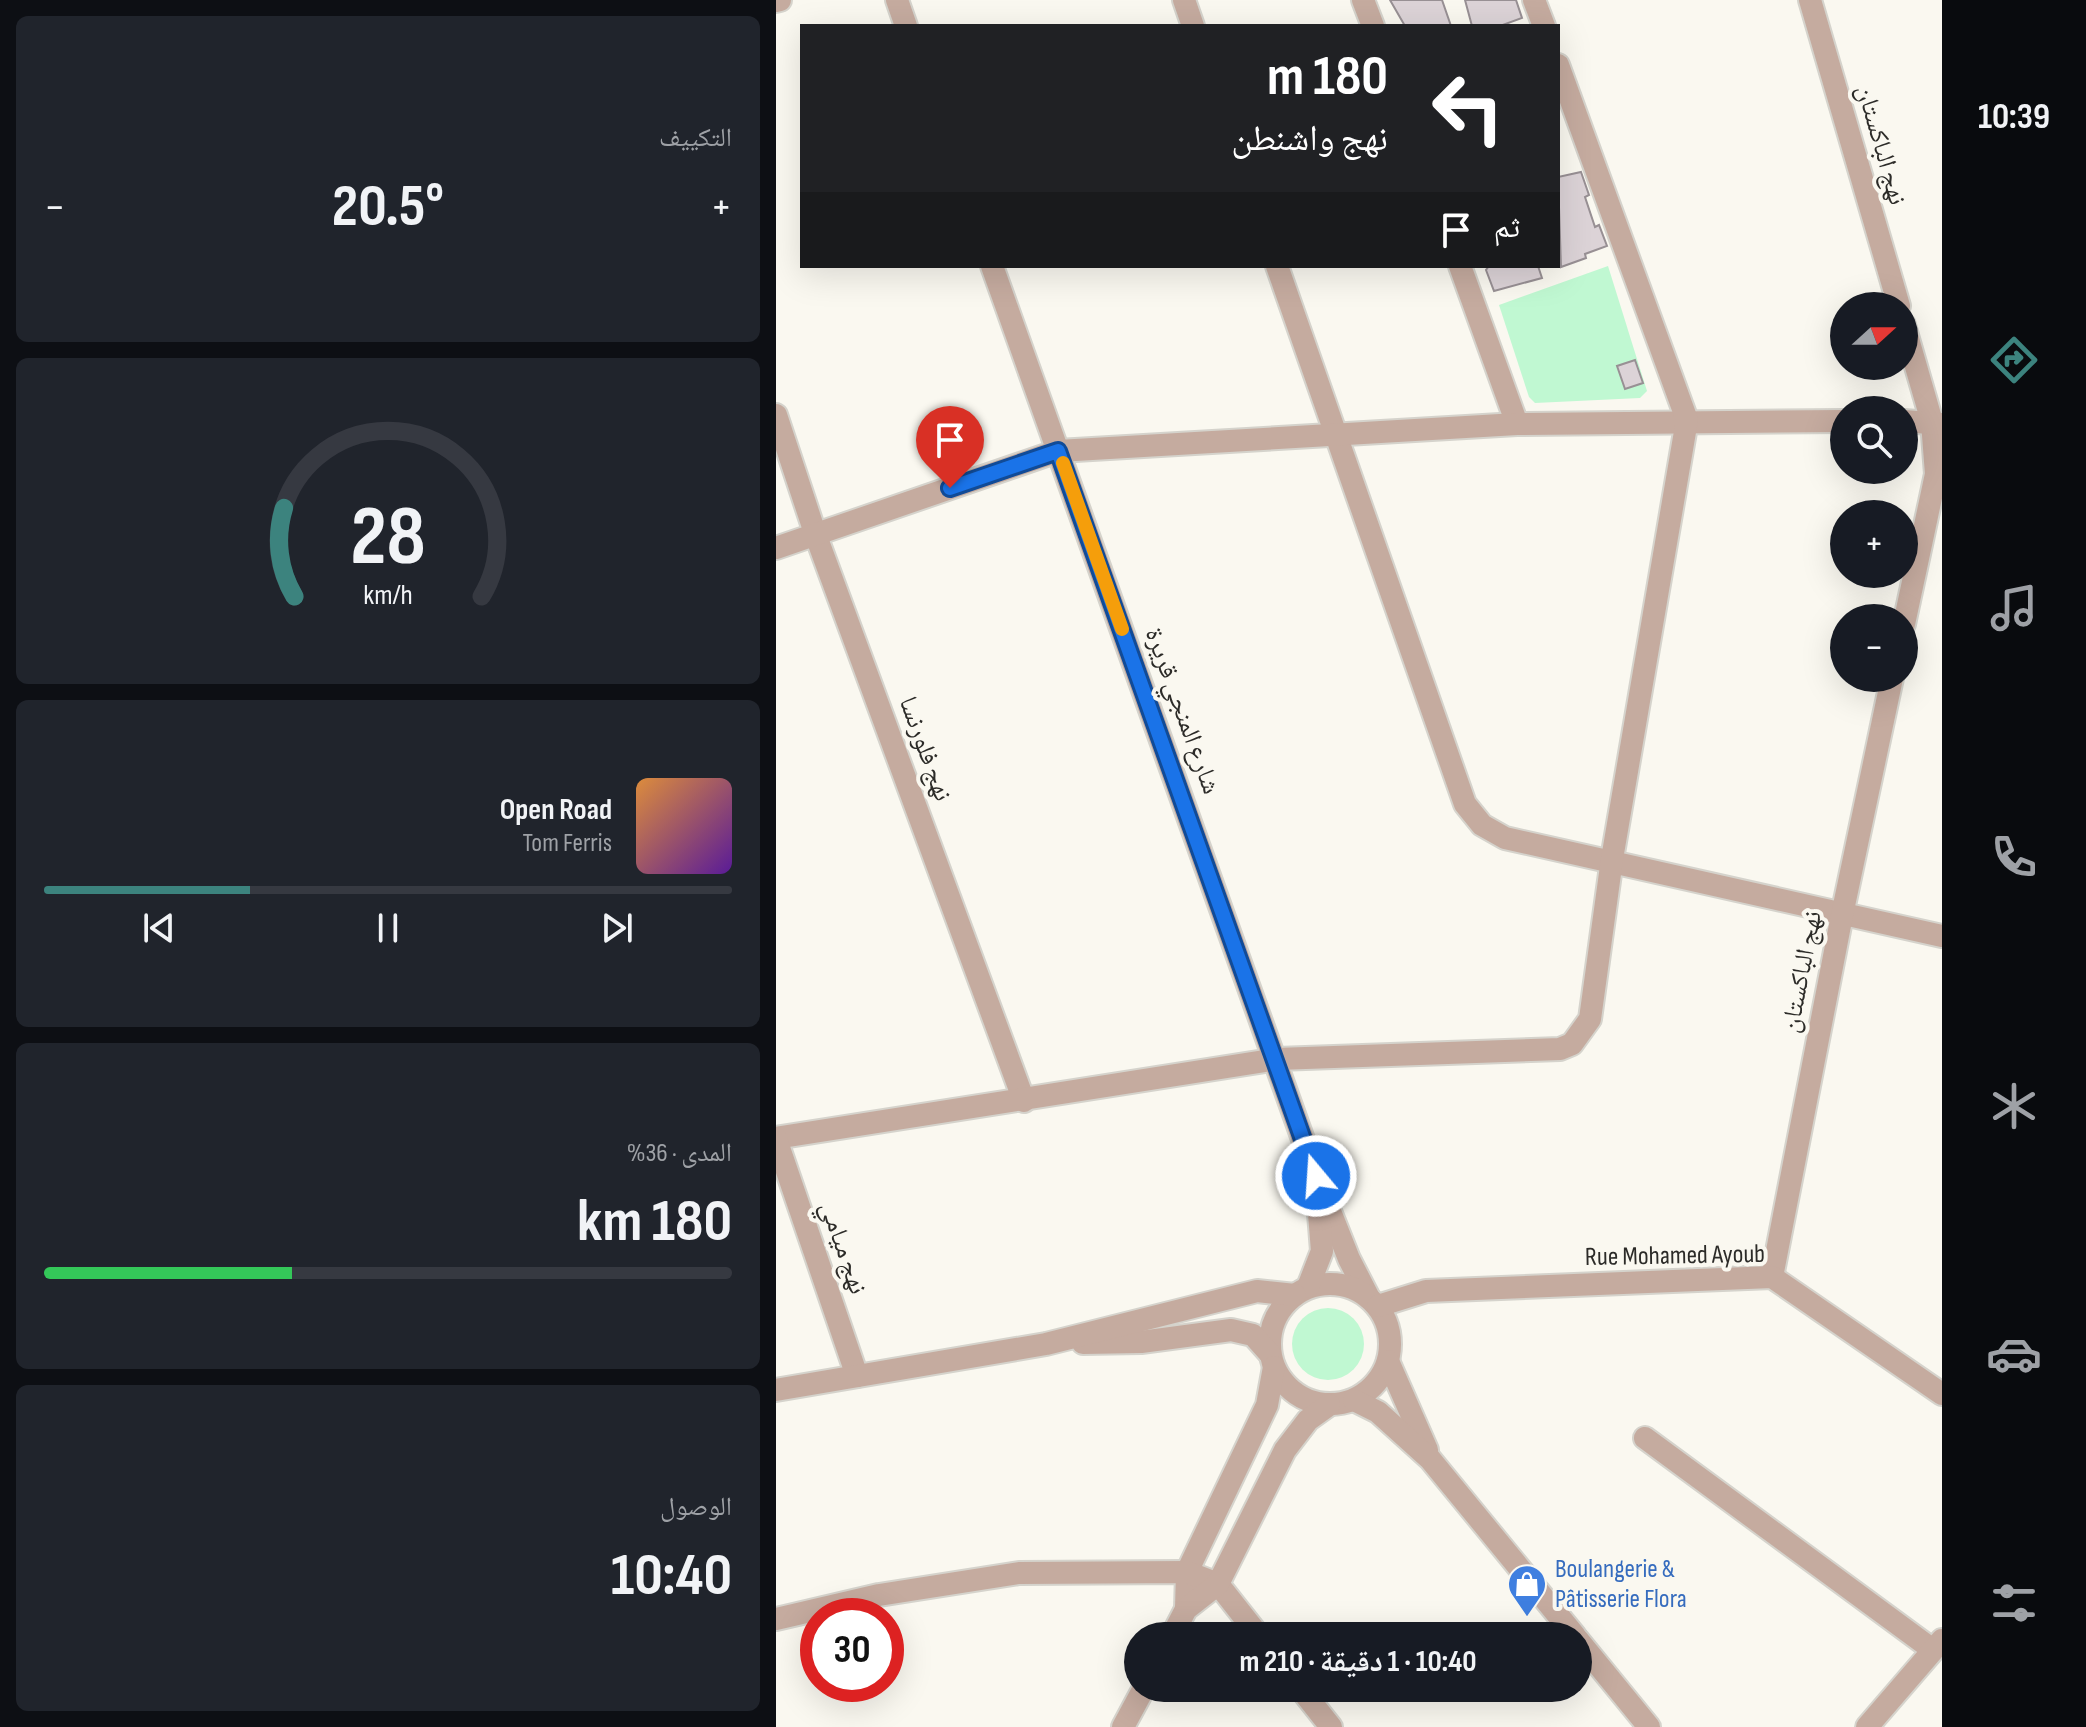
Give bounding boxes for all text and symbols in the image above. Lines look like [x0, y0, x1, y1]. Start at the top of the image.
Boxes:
text: 180 m [1267, 44, 1388, 111]
icon: left [1416, 56, 1520, 160]
street label: نهج الباكستان [1849, 81, 1913, 209]
text: 10:39 [1978, 96, 2050, 139]
text: نهج واشنطن [1231, 118, 1388, 161]
text: التكييف [659, 123, 732, 154]
text: 20.5° [332, 171, 444, 243]
text: − [44, 181, 66, 234]
text: + [710, 181, 732, 234]
icon: arrive [1434, 208, 1478, 252]
text: ثم [1494, 210, 1520, 246]
north arrow [1830, 292, 1918, 380]
map controls [1830, 292, 1918, 692]
icon: directions [1986, 332, 2042, 388]
button: search [1830, 396, 1918, 484]
pin [916, 406, 984, 488]
icon: arrive [928, 418, 972, 462]
text: 28 [350, 488, 426, 588]
button: + [1830, 500, 1918, 588]
text: km/h [363, 578, 413, 613]
icon: music [1986, 580, 2042, 636]
button: − [1830, 604, 1918, 692]
street label: شارع المنجي قريرة [1134, 624, 1226, 799]
street label: نهج فلورنسا [892, 693, 958, 805]
text: Open Road [500, 792, 612, 828]
text: Tom Ferris [523, 828, 612, 859]
icon: phone [1986, 829, 2042, 885]
icon: previous [137, 906, 181, 950]
icon: pause [366, 906, 410, 950]
icon: next [595, 906, 639, 950]
street label: نهج الباكستان [1775, 908, 1829, 1036]
icon: climate [1986, 1078, 2042, 1134]
position arrow [1274, 1134, 1358, 1218]
text: المدى · 36% [627, 1138, 732, 1169]
text: 180 km [577, 1186, 732, 1258]
street label: نهج ميامي [809, 1198, 873, 1300]
street label: Rue Mohamed Ayoub [1585, 1239, 1765, 1273]
icon: car [1986, 1326, 2042, 1382]
text: الوصول [660, 1492, 732, 1523]
text: 10:40 [611, 1540, 732, 1612]
place label: Boulangerie & Pâtisserie Flora [1555, 1554, 1687, 1615]
shop icon: Boulangerie & Pâtisserie Flora [1506, 1563, 1548, 1618]
icon: filters [1986, 1575, 2042, 1631]
speed limit sign: 30 [800, 1598, 904, 1702]
text: 10:40 · 1 دقيقة · 210 m [1240, 1644, 1476, 1680]

